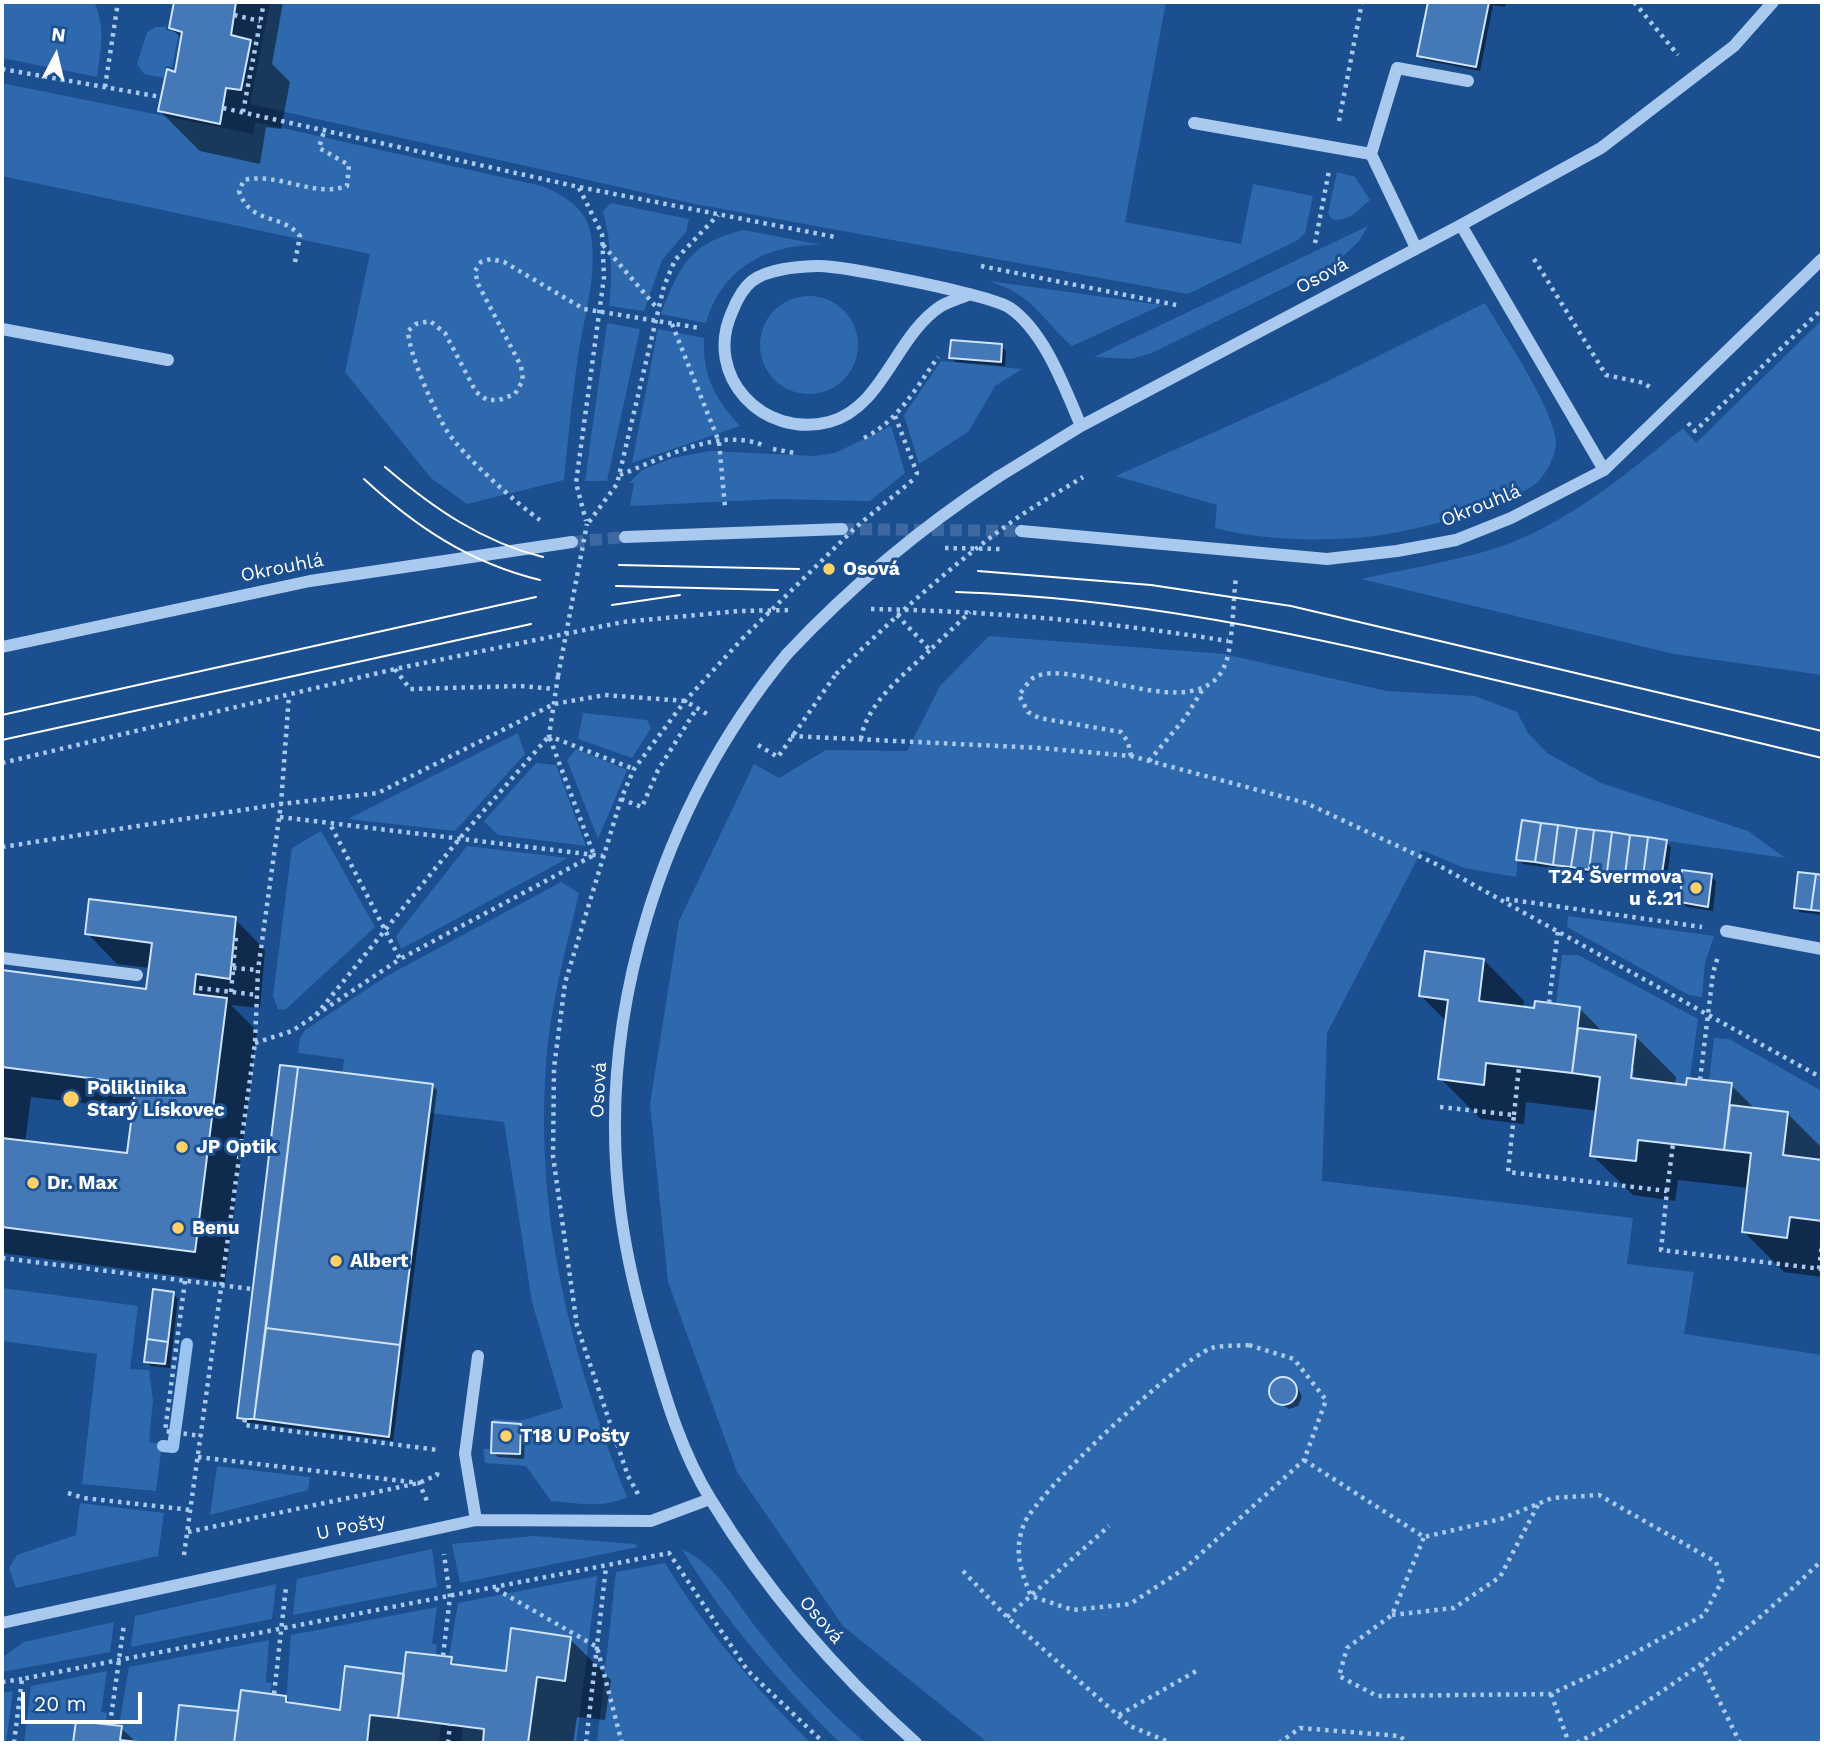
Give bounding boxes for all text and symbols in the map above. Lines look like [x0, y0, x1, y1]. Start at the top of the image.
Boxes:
north arrow [21, 21, 91, 91]
text: N [50, 22, 67, 47]
street label: Osová [1292, 253, 1352, 299]
street label: Okrouhlá [1438, 480, 1524, 532]
street label: Okrouhlá [239, 549, 325, 587]
place label: Osová [843, 558, 900, 580]
marker: Osová [821, 561, 837, 577]
place label: T24 Švermova u č.21 [1548, 866, 1682, 910]
marker: T24 Švermova u č.21 [1688, 880, 1704, 896]
street label: Osová [586, 1061, 612, 1119]
place label: Poliklinika Starý Lískovec [87, 1077, 225, 1121]
marker: Poliklinika Starý Lískovec [61, 1089, 81, 1109]
place label: JP Optik [196, 1136, 277, 1158]
marker: JP Optik [174, 1139, 190, 1155]
place label: Dr. Max [47, 1172, 118, 1194]
marker: Dr. Max [25, 1175, 41, 1191]
place label: Benu [192, 1217, 240, 1239]
marker: Benu [170, 1220, 186, 1236]
place label: Albert [350, 1250, 408, 1272]
marker: Albert [328, 1253, 344, 1269]
place label: T18 U Pošty [520, 1425, 630, 1447]
marker: T18 U Pošty [498, 1428, 514, 1444]
street label: U Pošty [314, 1509, 388, 1545]
street label: Osová [794, 1591, 848, 1649]
scale bar [24, 1678, 145, 1722]
text: 20 m [34, 1691, 86, 1716]

